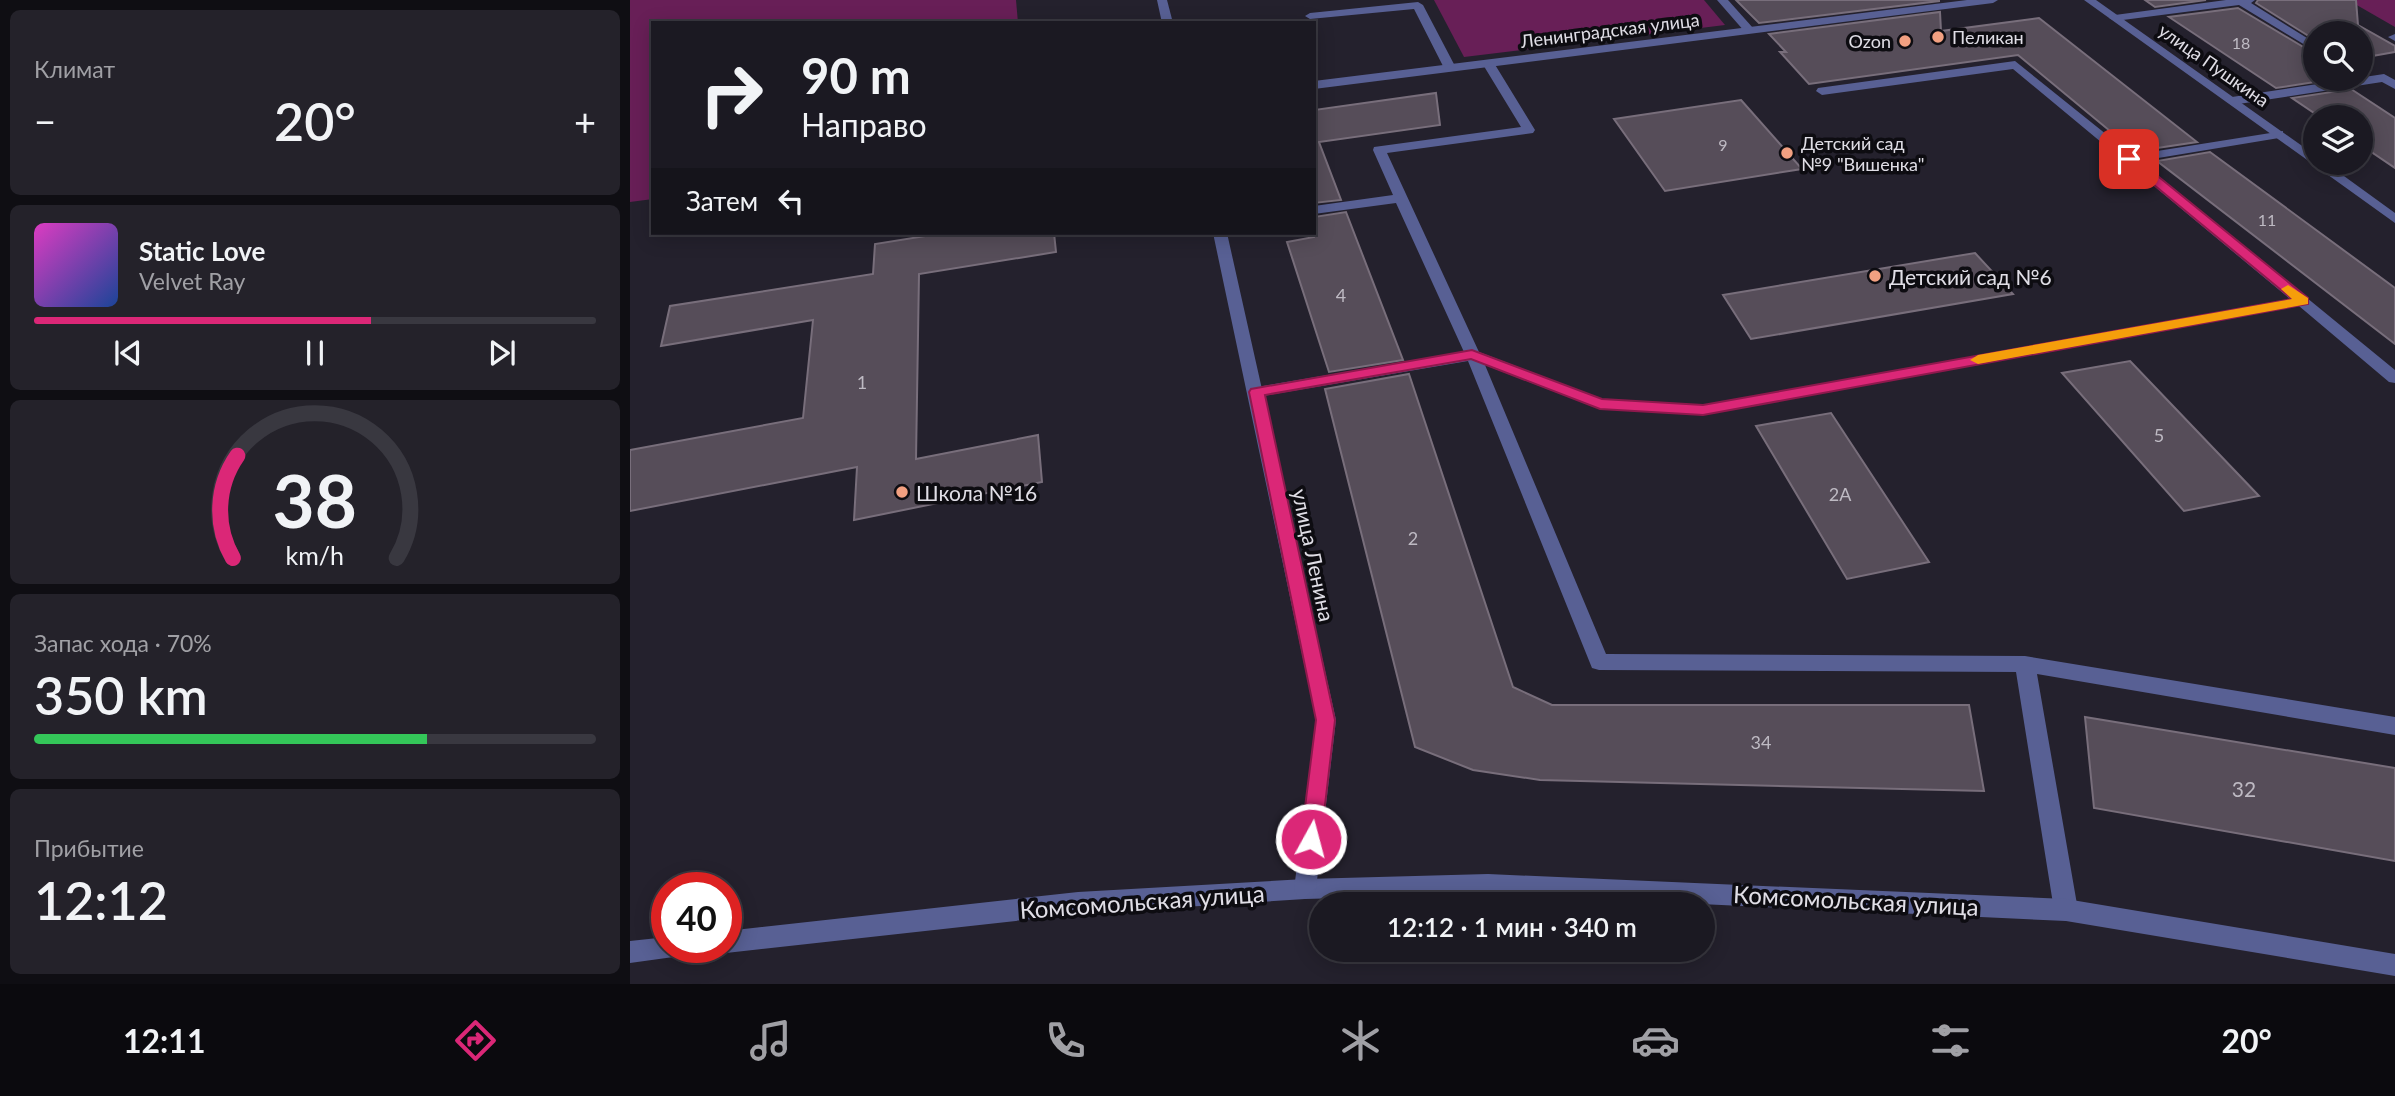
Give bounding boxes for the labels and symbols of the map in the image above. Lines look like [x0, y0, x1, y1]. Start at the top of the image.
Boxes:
street label: Ленинградская улица [1518, 8, 1701, 52]
street label: улица Пушкина [2155, 19, 2273, 111]
place label: Пеликан [1952, 26, 2024, 48]
marker: Пеликан [1930, 29, 1946, 45]
place label: Ozon [1849, 30, 1891, 52]
marker: Ozon [1897, 33, 1913, 49]
house number: 18 [2232, 33, 2250, 52]
pin [2099, 129, 2159, 189]
place label: Детский сад №9 "Вишенка" [1801, 132, 1925, 175]
house number: 9 [1718, 135, 1728, 154]
marker: Детский сад №9 "Вишенка" [1779, 145, 1795, 161]
house number: 11 [2258, 210, 2276, 229]
place label: Детский сад №6 [1889, 264, 2052, 289]
marker: Детский сад №6 [1867, 268, 1883, 284]
house number: 4 [1336, 284, 1346, 306]
house number: 1 [857, 371, 867, 393]
house number: 5 [2154, 424, 2164, 446]
place label: Школа №16 [916, 480, 1037, 505]
house number: 2А [1829, 483, 1852, 505]
marker: Школа №16 [894, 484, 910, 500]
street label: улица Ленина [1288, 486, 1340, 624]
house number: 2 [1408, 527, 1418, 549]
house number: 34 [1751, 731, 1771, 753]
house number: 32 [2232, 776, 2256, 801]
position arrow [1274, 802, 1348, 876]
speed limit sign: 40 [651, 872, 742, 963]
street label: Комсомольская улица [1018, 878, 1266, 924]
street label: Комсомольская улица [1733, 879, 1979, 921]

